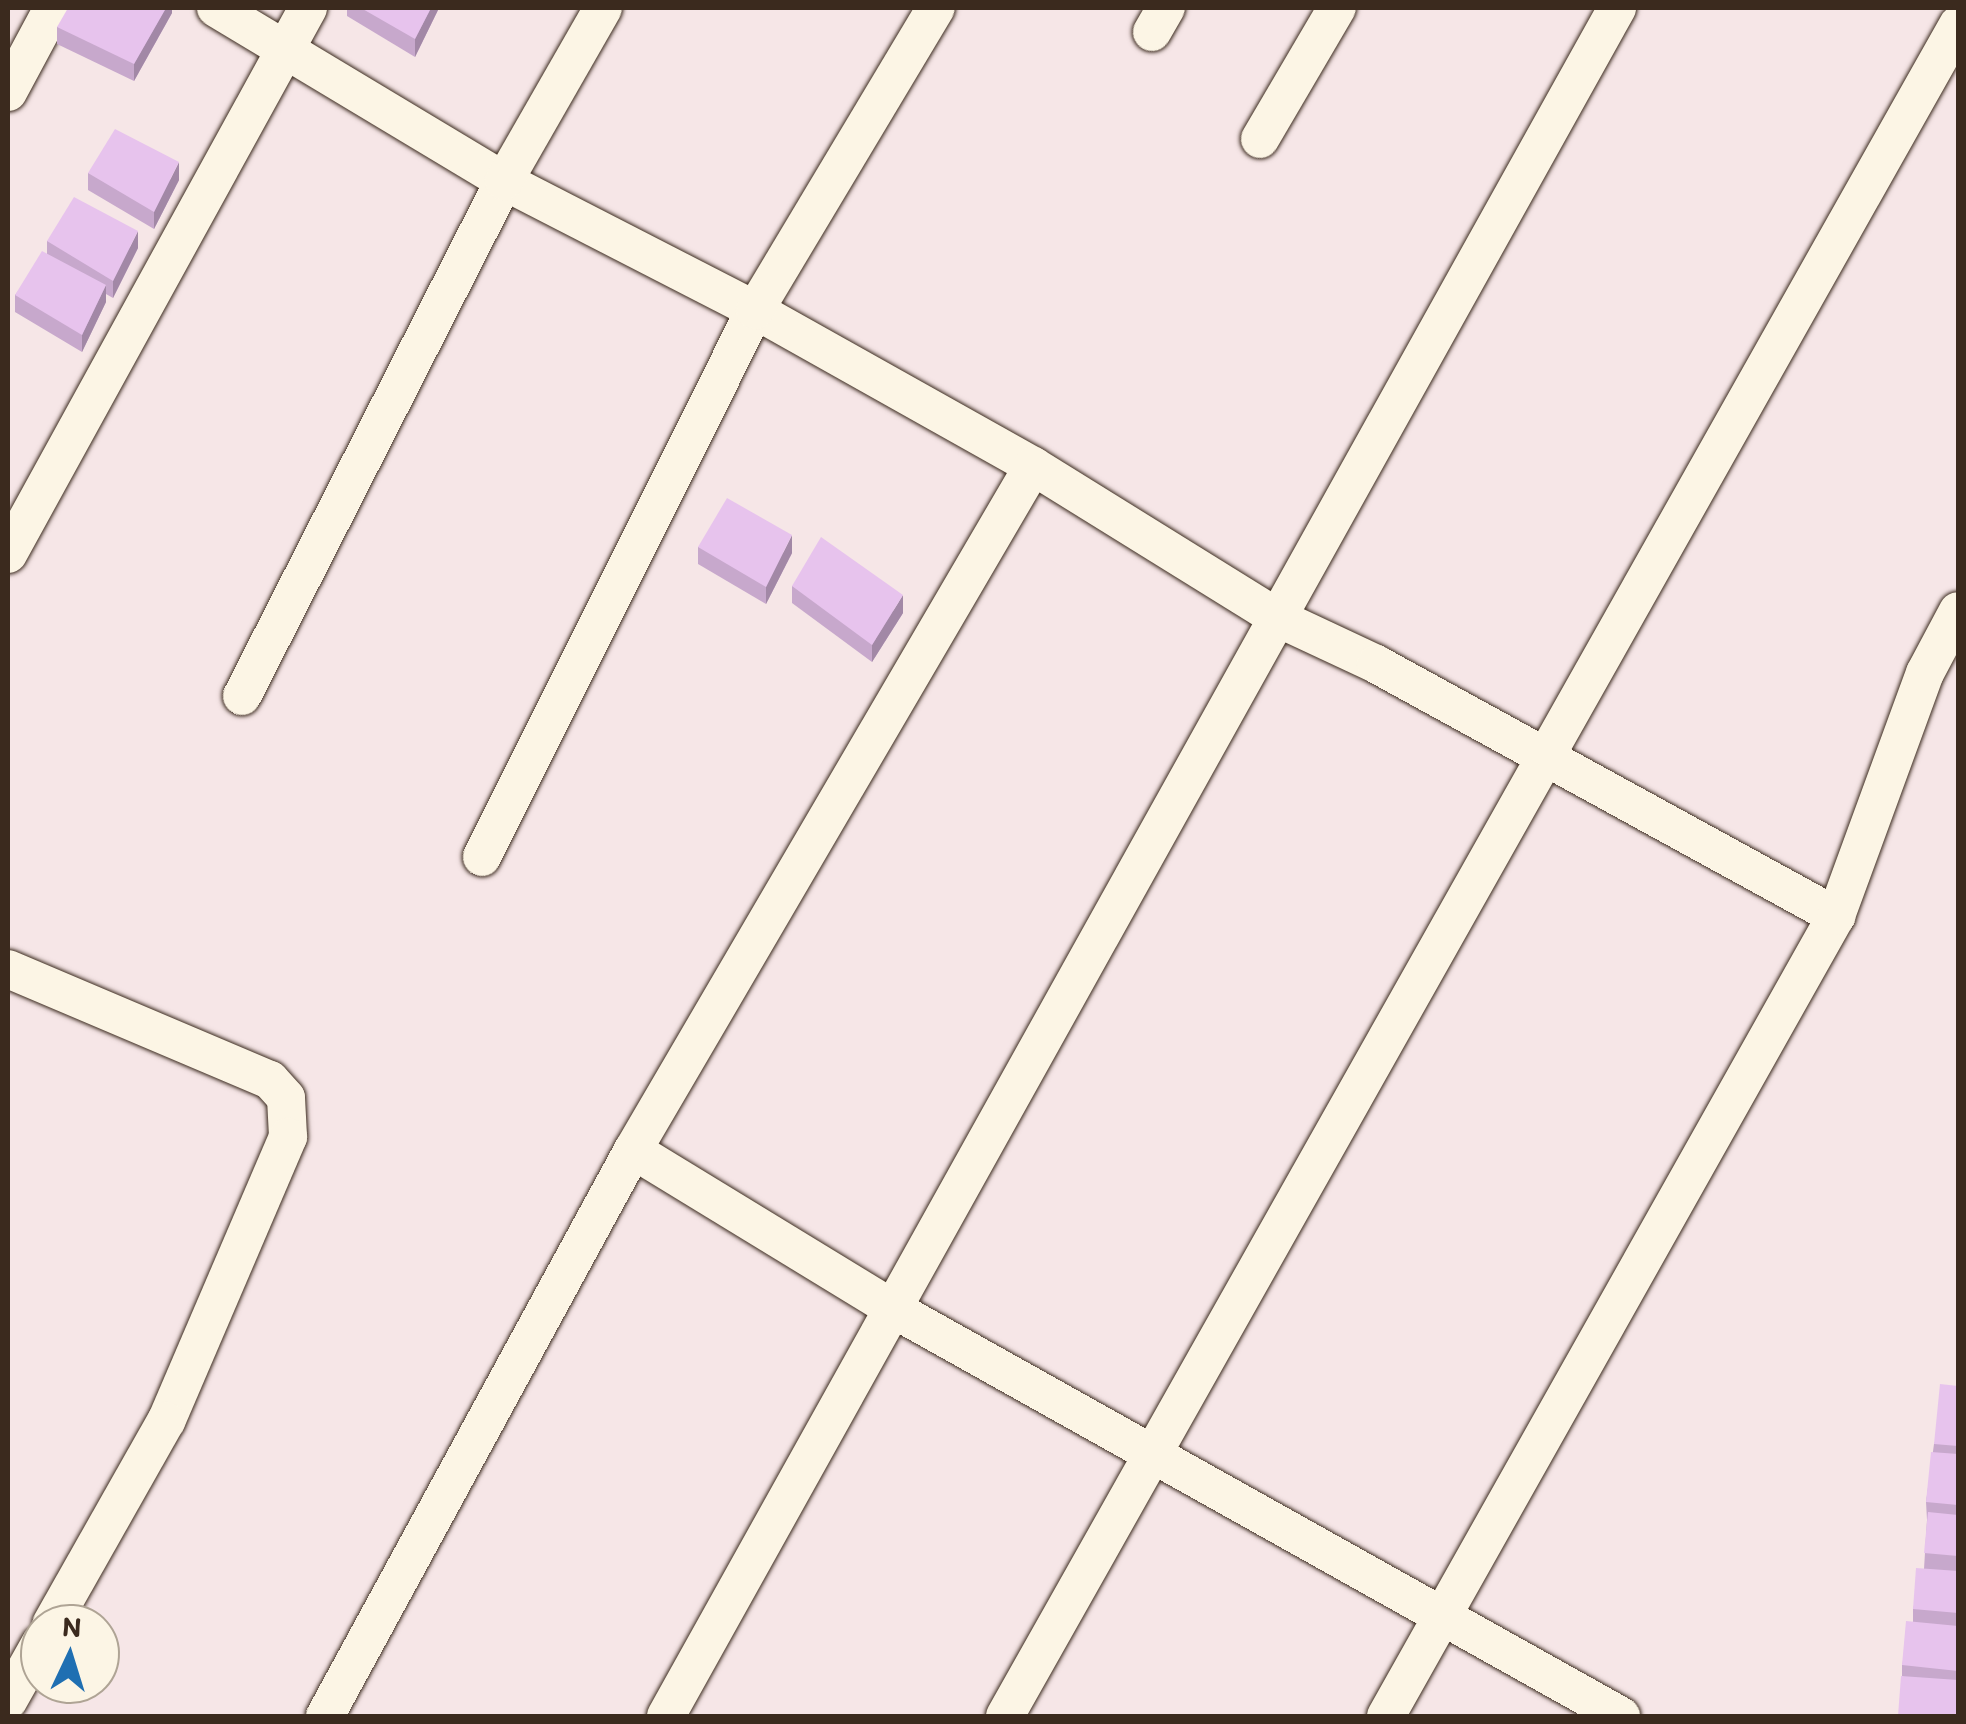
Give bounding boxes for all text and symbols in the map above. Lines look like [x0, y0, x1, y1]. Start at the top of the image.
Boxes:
north arrow [20, 1604, 120, 1704]
text: N [61, 1608, 83, 1644]

